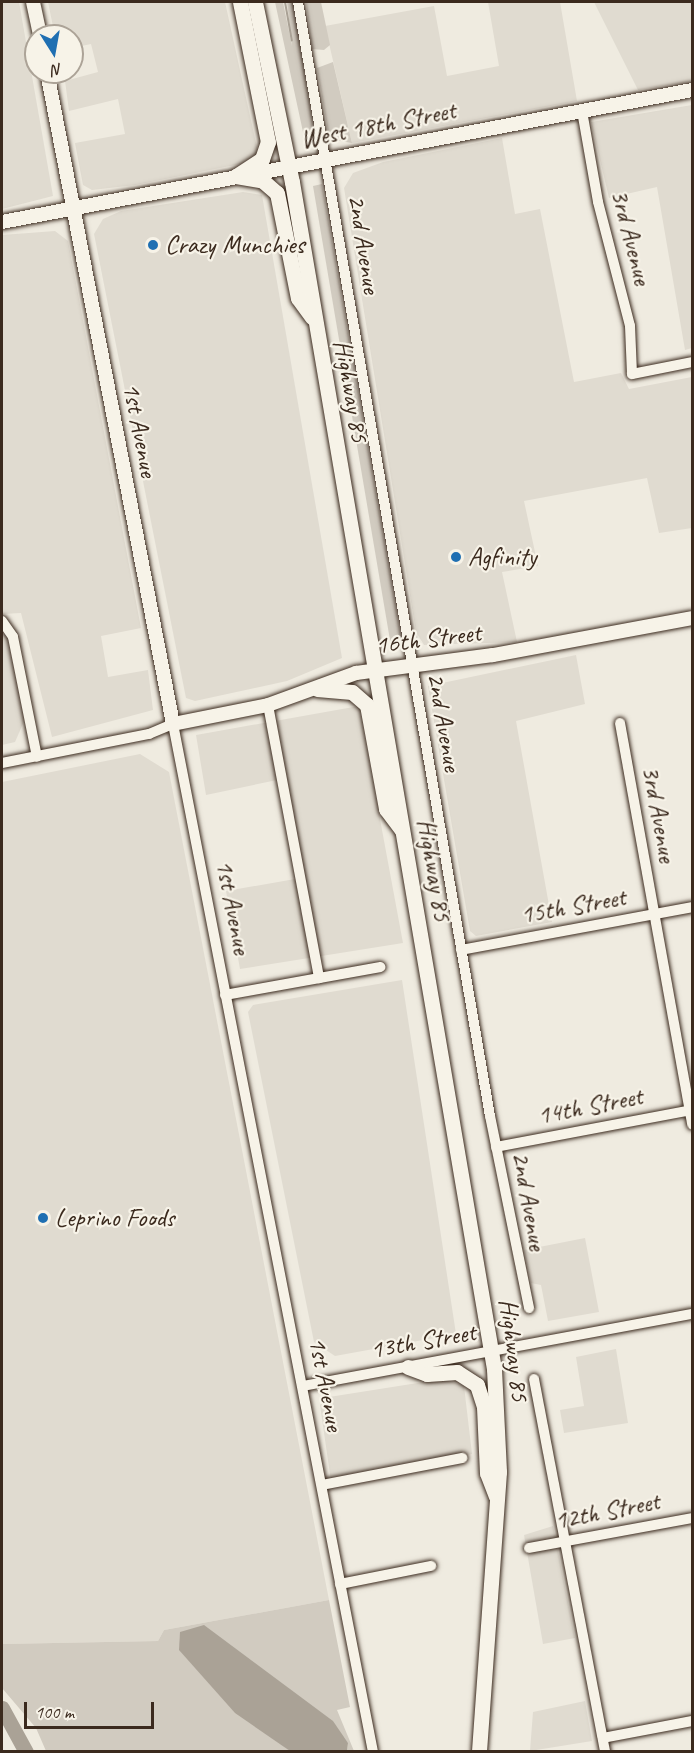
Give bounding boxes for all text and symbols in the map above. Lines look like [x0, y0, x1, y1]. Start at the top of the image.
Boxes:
north arrow [24, 24, 84, 84]
text: N [50, 59, 64, 80]
street label: West 18th Street [298, 95, 458, 155]
street label: 3rd Avenue [604, 186, 658, 288]
street label: 2nd Avenue [341, 192, 387, 296]
place label: Crazy Munchies [165, 229, 304, 261]
marker: Crazy Munchies [146, 238, 160, 252]
street label: Highway 85 [327, 337, 375, 445]
street label: 1st Avenue [116, 380, 164, 480]
place label: Agfinity [468, 541, 536, 573]
marker: Agfinity [449, 550, 463, 564]
street label: 16th Street [373, 617, 483, 661]
street label: 2nd Avenue [420, 670, 468, 774]
street label: 3rd Avenue [635, 763, 683, 865]
street label: Highway 85 [410, 816, 458, 924]
street label: 1st Avenue [209, 857, 257, 957]
street label: 15th Street [518, 881, 628, 931]
street label: 14th Street [535, 1081, 645, 1131]
street label: 2nd Avenue [505, 1149, 553, 1253]
place label: Leprino Foods [55, 1202, 174, 1234]
marker: Leprino Foods [36, 1211, 50, 1225]
street label: Highway 85 [492, 1297, 536, 1403]
street label: 13th Street [368, 1316, 478, 1366]
street label: 1st Avenue [302, 1334, 350, 1434]
street label: 12th Street [552, 1486, 662, 1536]
scale bar [27, 1690, 158, 1728]
text: 100 m [35, 1701, 74, 1723]

